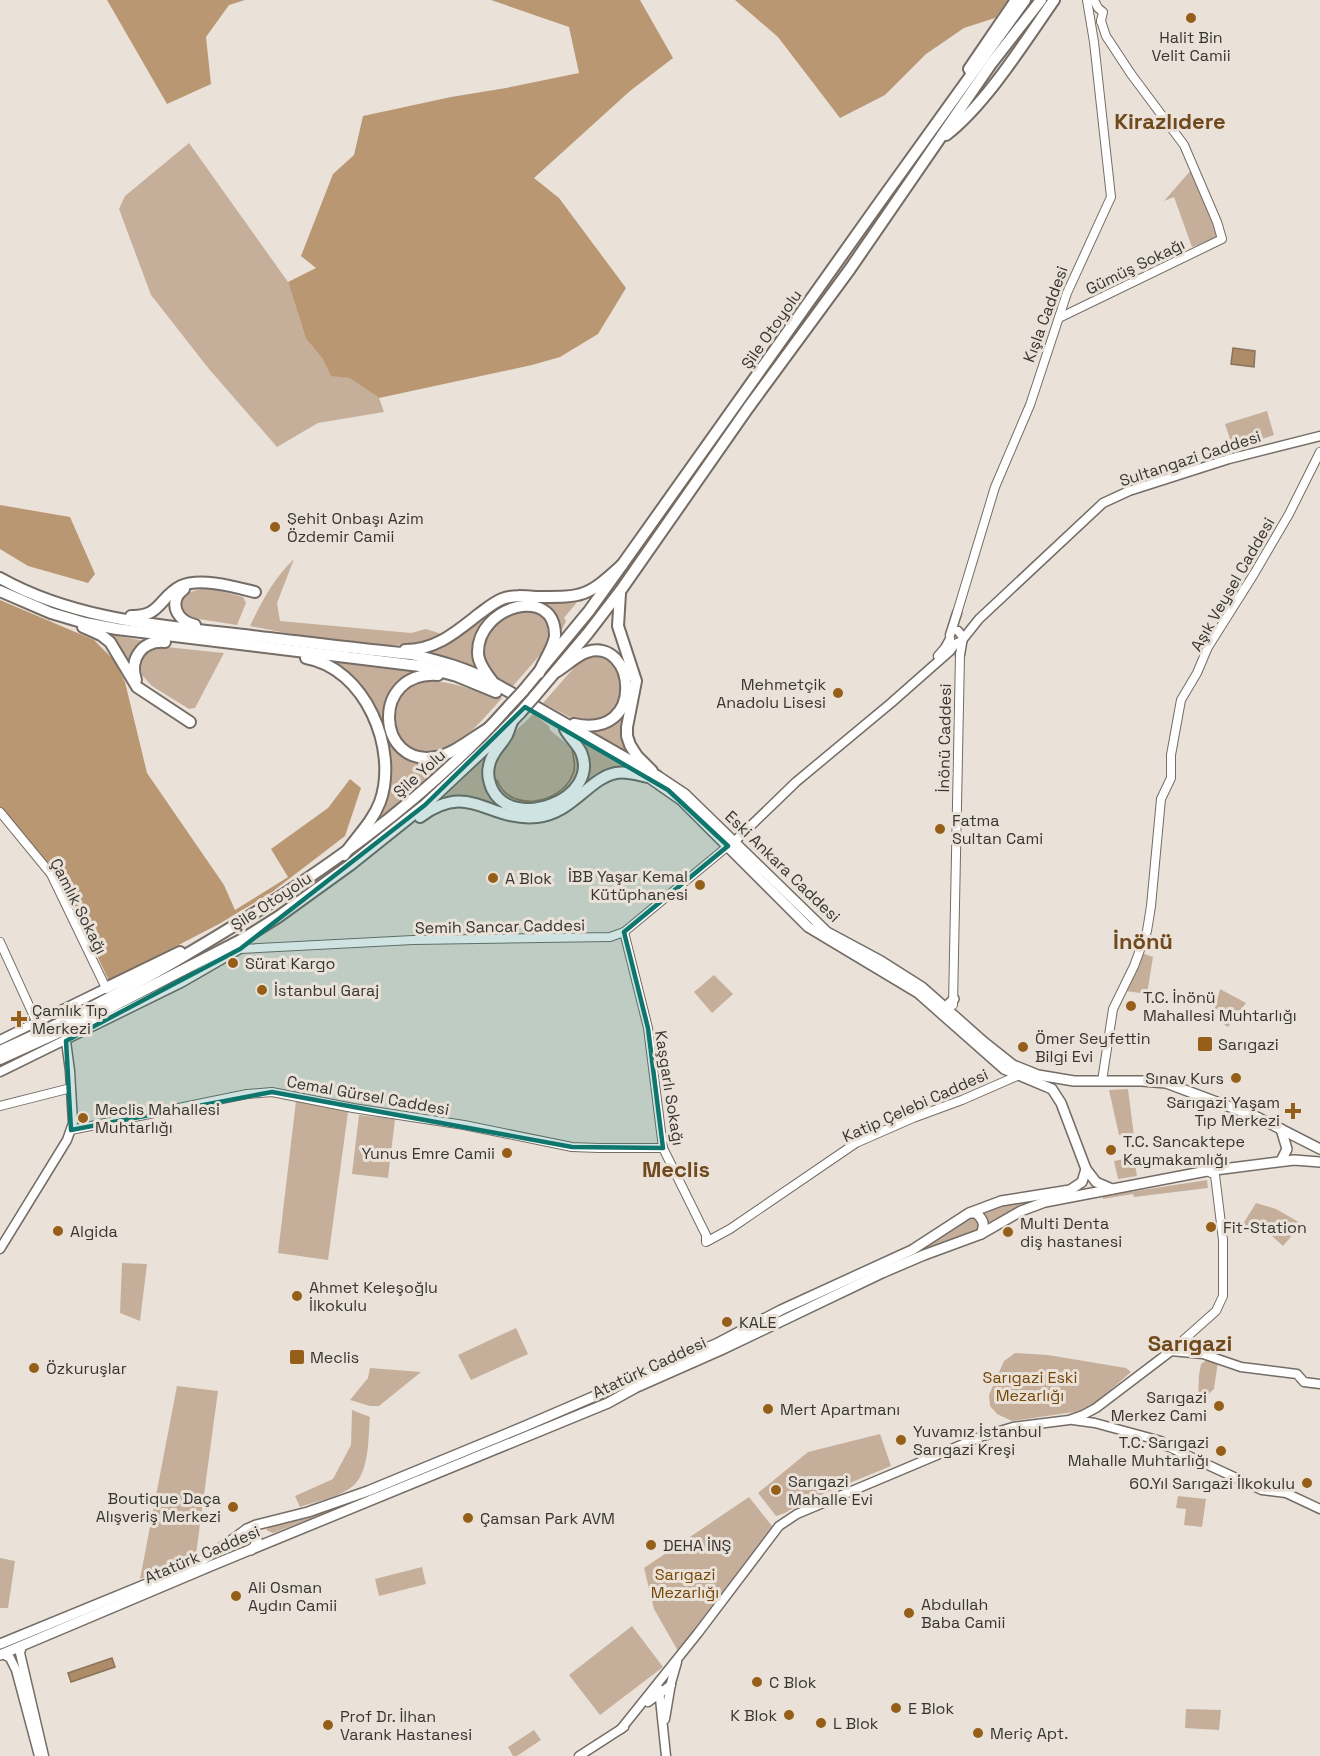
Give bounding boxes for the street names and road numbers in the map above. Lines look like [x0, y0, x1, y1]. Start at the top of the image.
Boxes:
street label: Gümüş Sokağı [1082, 233, 1188, 299]
street label: Kışla Caddesi [1018, 263, 1073, 365]
street label: Şile Otoyolu [736, 285, 806, 373]
street label: Sultangazi Caddesi [1117, 426, 1263, 491]
street label: Aşık Veysel Caddesi [1186, 514, 1279, 655]
street label: İnönü Caddesi [933, 683, 956, 793]
street label: Şile Yolu [389, 744, 450, 802]
street label: Eski Ankara Caddesi [721, 806, 845, 927]
street label: Çamlık Sokağı [45, 855, 112, 958]
street label: Şile Otoyolu [227, 867, 316, 935]
street label: Semih Sancar Caddesi [415, 915, 585, 938]
street label: Kaşgarlı Sokağı [650, 1029, 689, 1147]
street label: Katip Çelebi Caddesi [839, 1064, 991, 1147]
street label: Cemal Gürsel Caddesi [285, 1071, 451, 1120]
street label: Atatürk Caddesi [589, 1332, 710, 1403]
street label: Atatürk Caddesi [141, 1521, 263, 1588]

